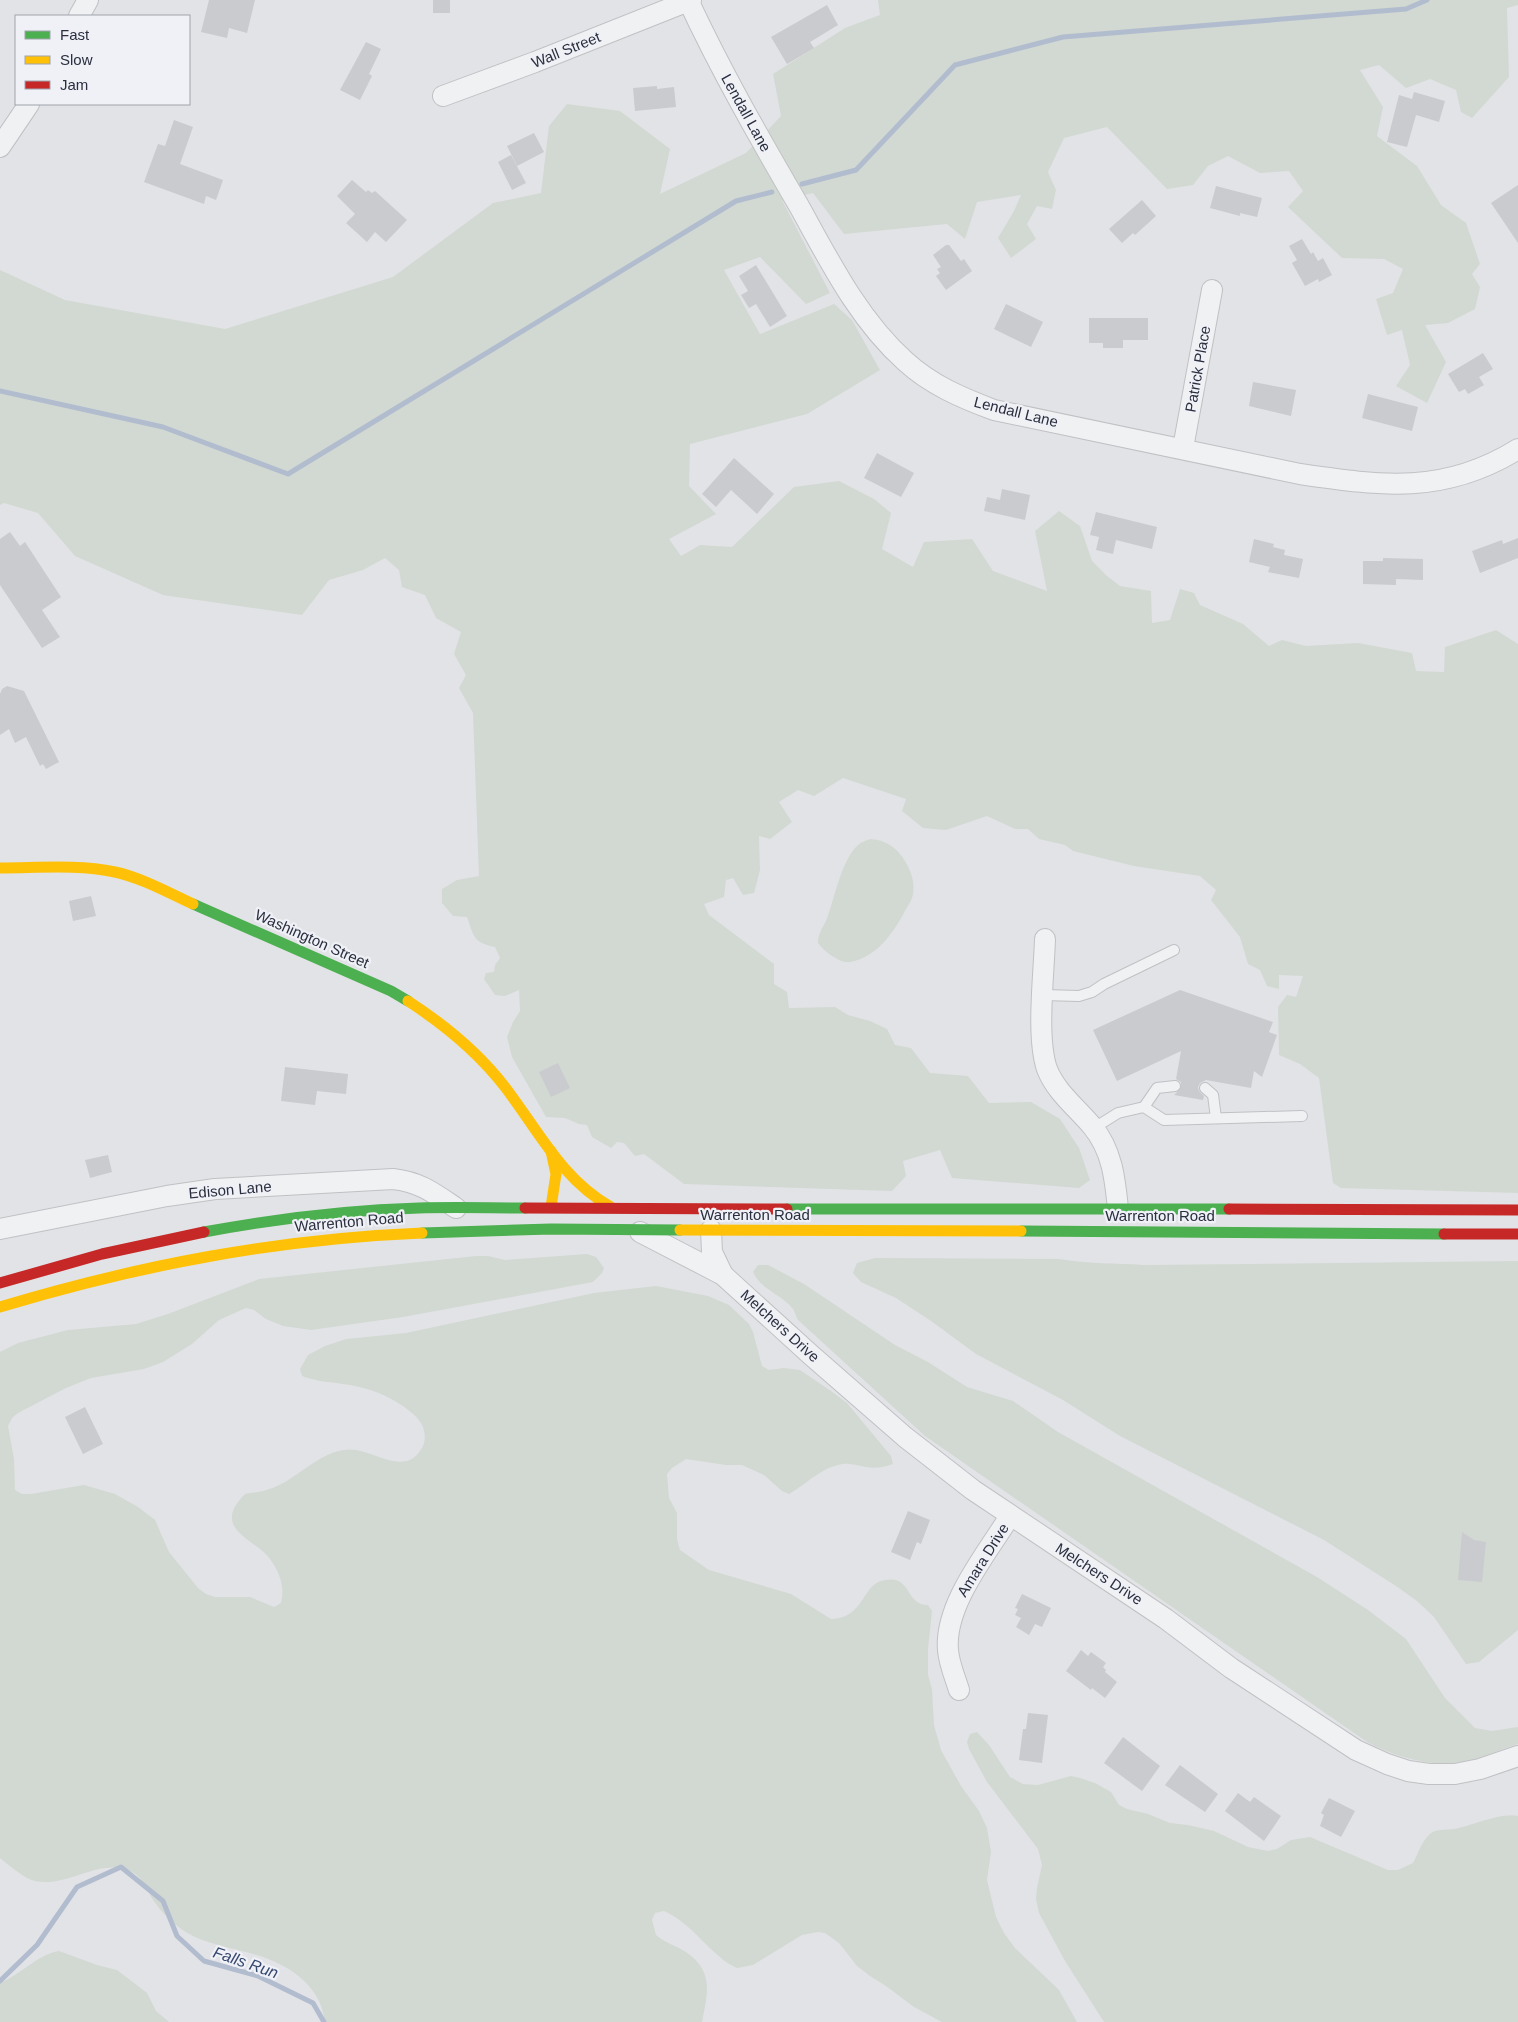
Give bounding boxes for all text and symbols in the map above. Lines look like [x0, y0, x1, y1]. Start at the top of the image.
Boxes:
legend [15, 15, 190, 105]
text: Fast [60, 26, 90, 43]
street label: Wall Street [529, 28, 604, 71]
text: Slow [60, 51, 93, 68]
street label: Lendall Lane [718, 71, 775, 154]
text: Jam [60, 76, 88, 93]
street label: Patrick Place [1182, 324, 1213, 413]
street label: Lendall Lane [972, 393, 1060, 430]
street label: Washington Street [253, 906, 373, 972]
street label: Edison Lane [188, 1177, 272, 1202]
street label: Warrenton Road [700, 1206, 810, 1223]
street label: Warrenton Road [1105, 1207, 1215, 1224]
street label: Warrenton Road [294, 1208, 404, 1235]
street label: Melchers Drive [737, 1286, 823, 1365]
street label: Amara Drive [953, 1520, 1012, 1600]
street label: Melchers Drive [1053, 1539, 1146, 1608]
water label: Falls Run [211, 1943, 281, 1982]

